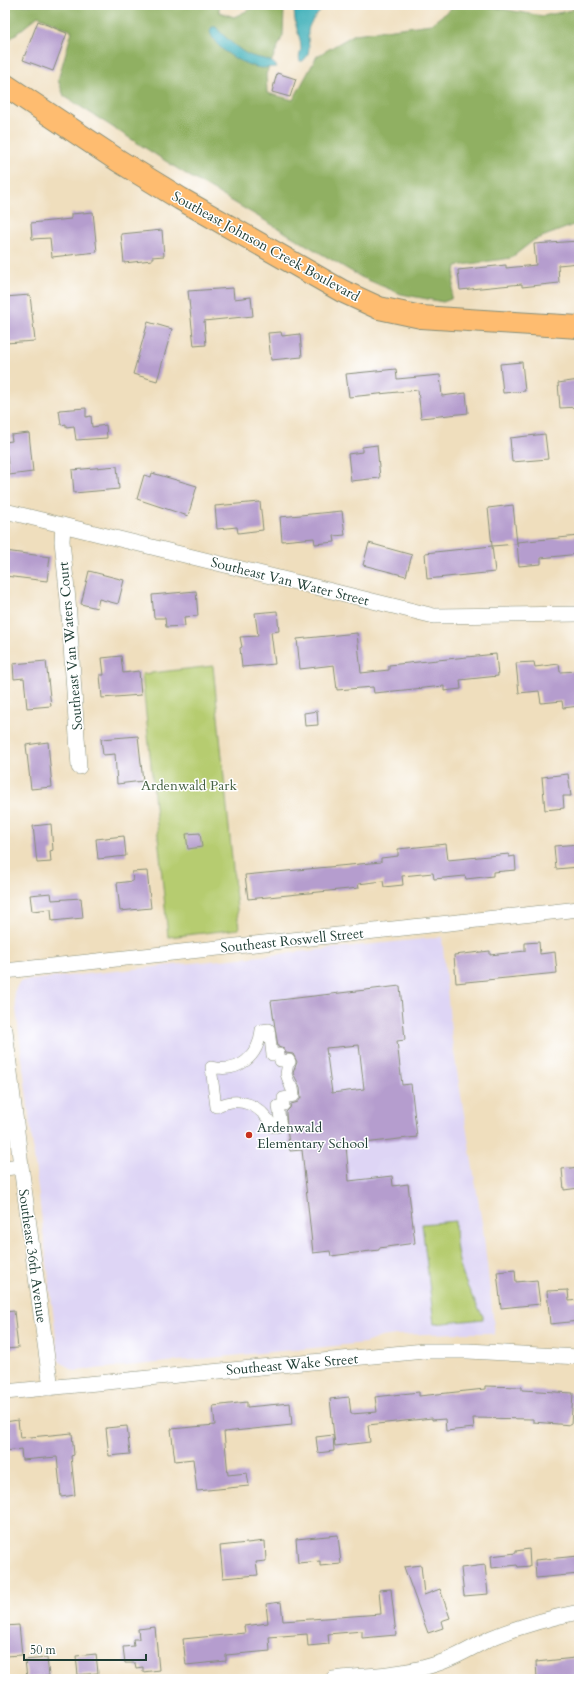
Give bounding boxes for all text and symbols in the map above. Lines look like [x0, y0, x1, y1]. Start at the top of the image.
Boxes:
street label: Southeast Johnson Creek Boulevard [169, 187, 363, 306]
street label: Southeast Van Water Street [209, 553, 372, 611]
street label: Southeast Van Waters Court [54, 560, 87, 731]
park label: Ardenwald Park [141, 776, 237, 795]
street label: Southeast Roswell Street [220, 923, 365, 957]
place label: Ardenwald Elementary School [257, 1118, 369, 1153]
marker: Ardenwald Elementary School [244, 1130, 254, 1140]
street label: Southeast 36th Avenue [14, 1188, 51, 1324]
street label: Southeast Wake Street [225, 1349, 359, 1380]
scale bar [24, 1636, 146, 1662]
text: 50 m [30, 1642, 57, 1658]

